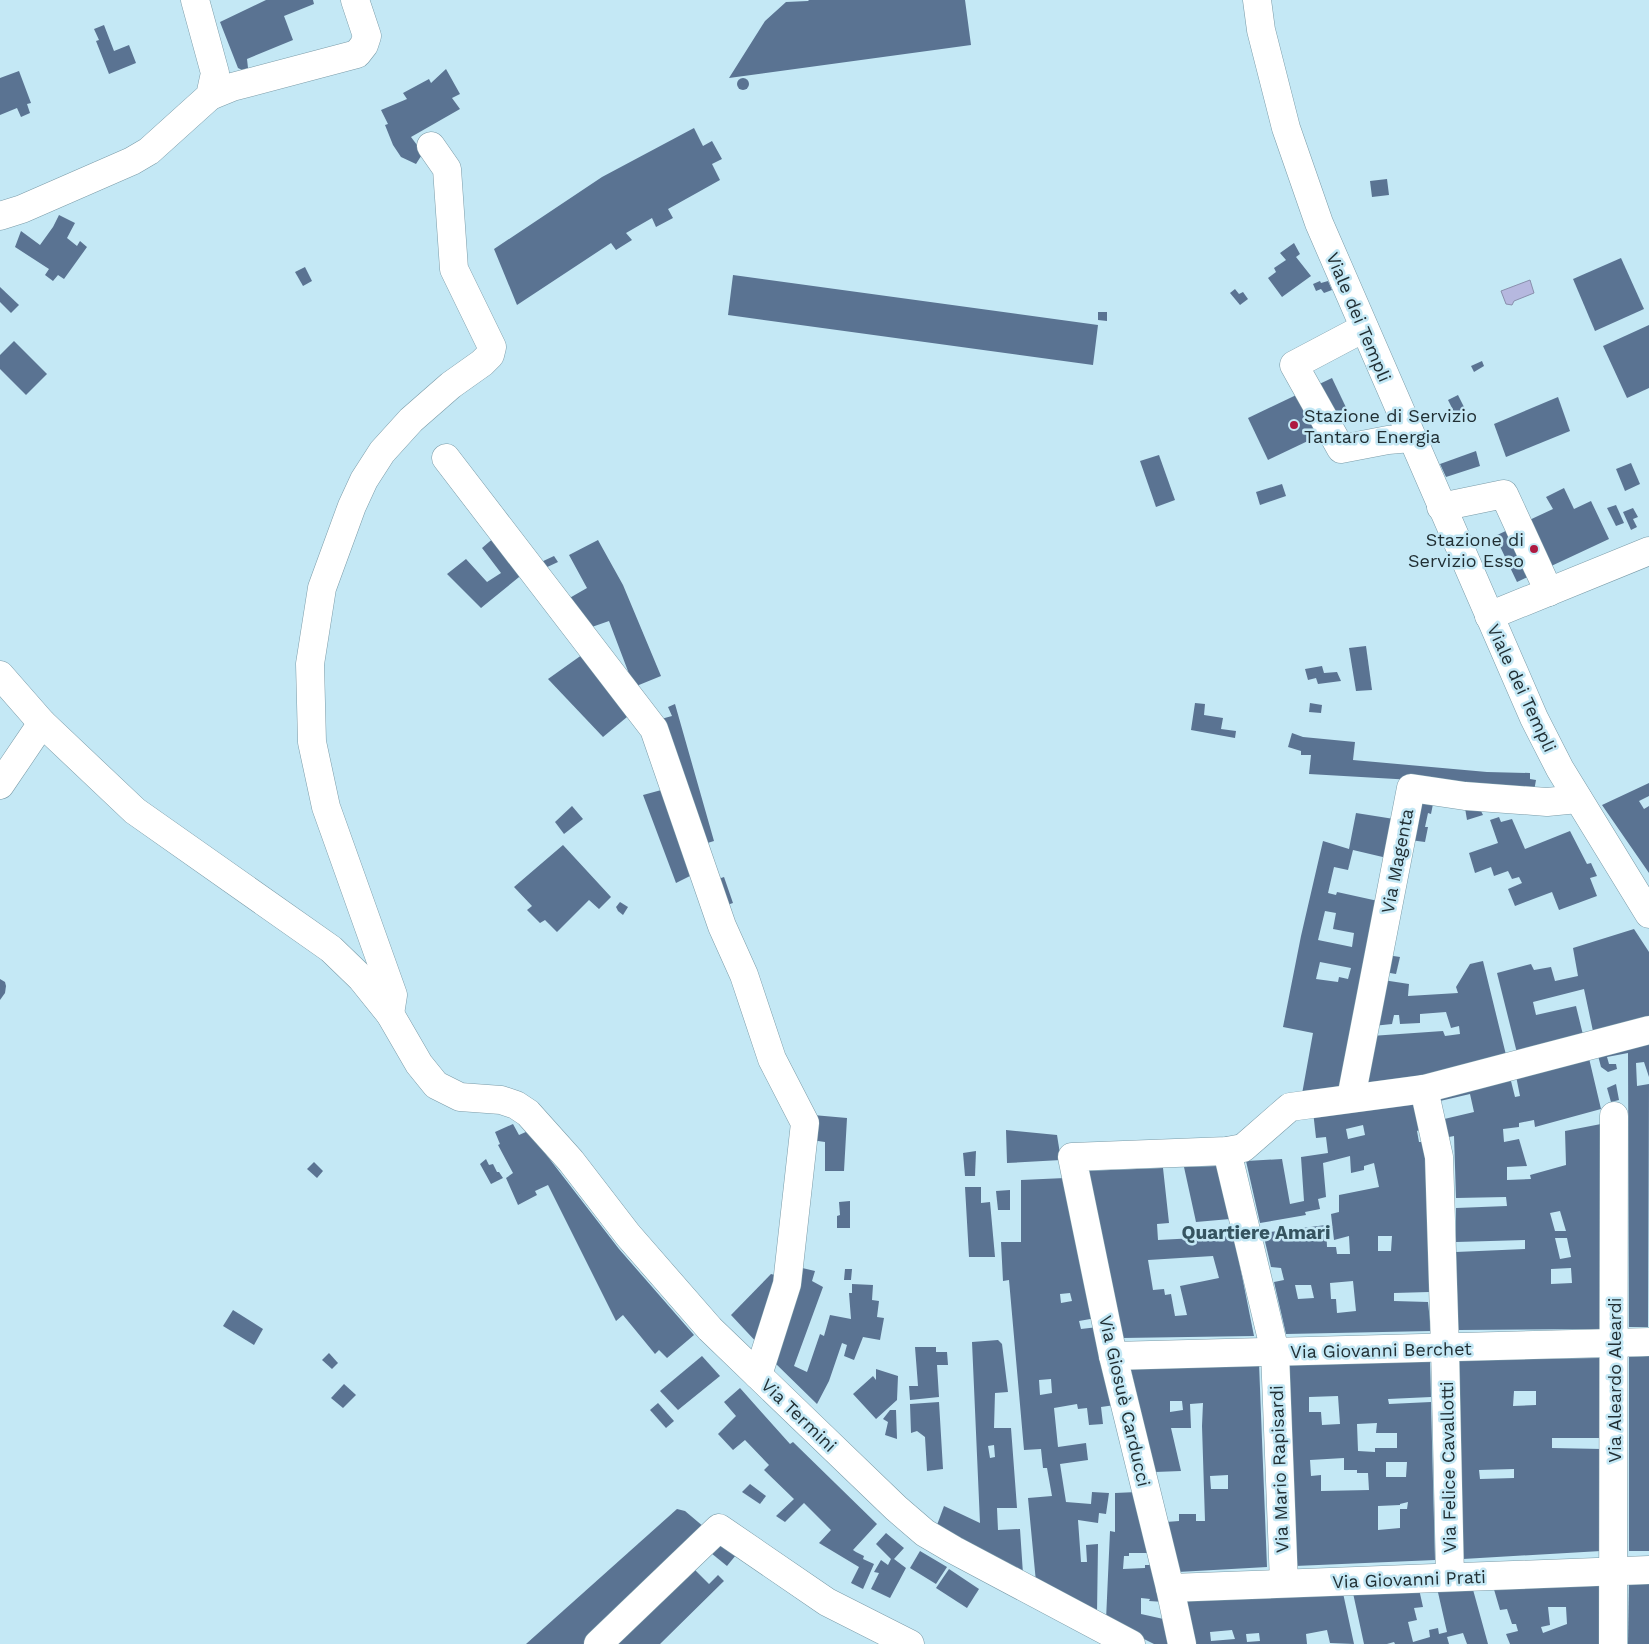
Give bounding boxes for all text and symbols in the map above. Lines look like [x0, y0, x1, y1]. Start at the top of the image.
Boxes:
street label: Viale dei Templi [1322, 249, 1396, 385]
place label: Stazione di Servizio Tantaro Energia [1304, 405, 1477, 447]
marker: Stazione di Servizio Tantaro Energia [1288, 419, 1300, 431]
place label: Stazione di Servizio Esso [1408, 529, 1524, 571]
marker: Stazione di Servizio Esso [1528, 543, 1540, 555]
street label: Viale dei Templi [1483, 621, 1561, 755]
street label: Via Magenta [1377, 807, 1417, 915]
district label: Quartiere Amari [1181, 1221, 1331, 1244]
street label: Via Aleardo Aleardi [1604, 1297, 1625, 1463]
street label: Via Giosuè Carducci [1095, 1313, 1155, 1489]
street label: Via Giovanni Berchet [1290, 1338, 1472, 1362]
street label: Via Termini [757, 1374, 841, 1456]
street label: Via Felice Cavallotti [1436, 1381, 1460, 1553]
street label: Via Mario Rapisardi [1266, 1385, 1292, 1553]
street label: Via Giovanni Prati [1332, 1566, 1486, 1592]

